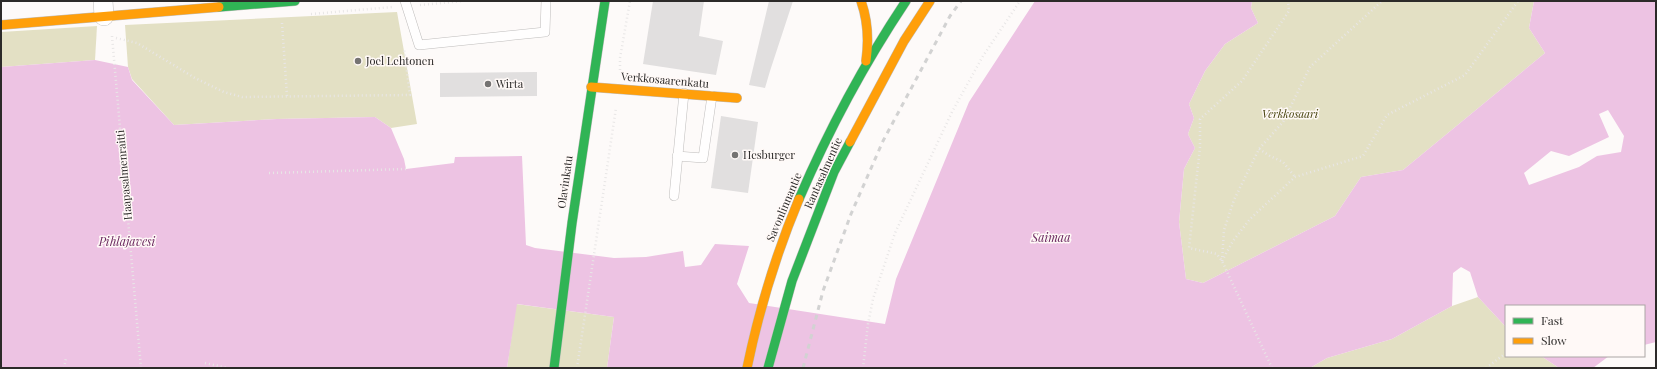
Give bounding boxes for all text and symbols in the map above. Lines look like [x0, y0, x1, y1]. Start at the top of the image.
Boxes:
place label: Joel Lehtonen [365, 53, 434, 68]
marker: Joel Lehtonen [353, 56, 363, 66]
street label: Verkkosaarenkatu [619, 68, 710, 91]
place label: Wirta [495, 76, 524, 91]
marker: Wirta [483, 79, 493, 89]
park label: Verkkosaari [1262, 106, 1319, 121]
street label: Haapasalmenraitti [112, 129, 135, 221]
street label: Rantasalmentie [800, 134, 845, 211]
place label: Hesburger [743, 147, 795, 162]
marker: Hesburger [730, 150, 740, 160]
street label: Olavinkatu [553, 154, 576, 209]
street label: Savonlinnantie [762, 170, 805, 244]
water label: Saimaa [1031, 229, 1070, 245]
water label: Pihlajavesi [98, 233, 156, 249]
legend [1505, 305, 1645, 357]
text: Fast [1541, 312, 1564, 328]
text: Slow [1541, 332, 1567, 348]

